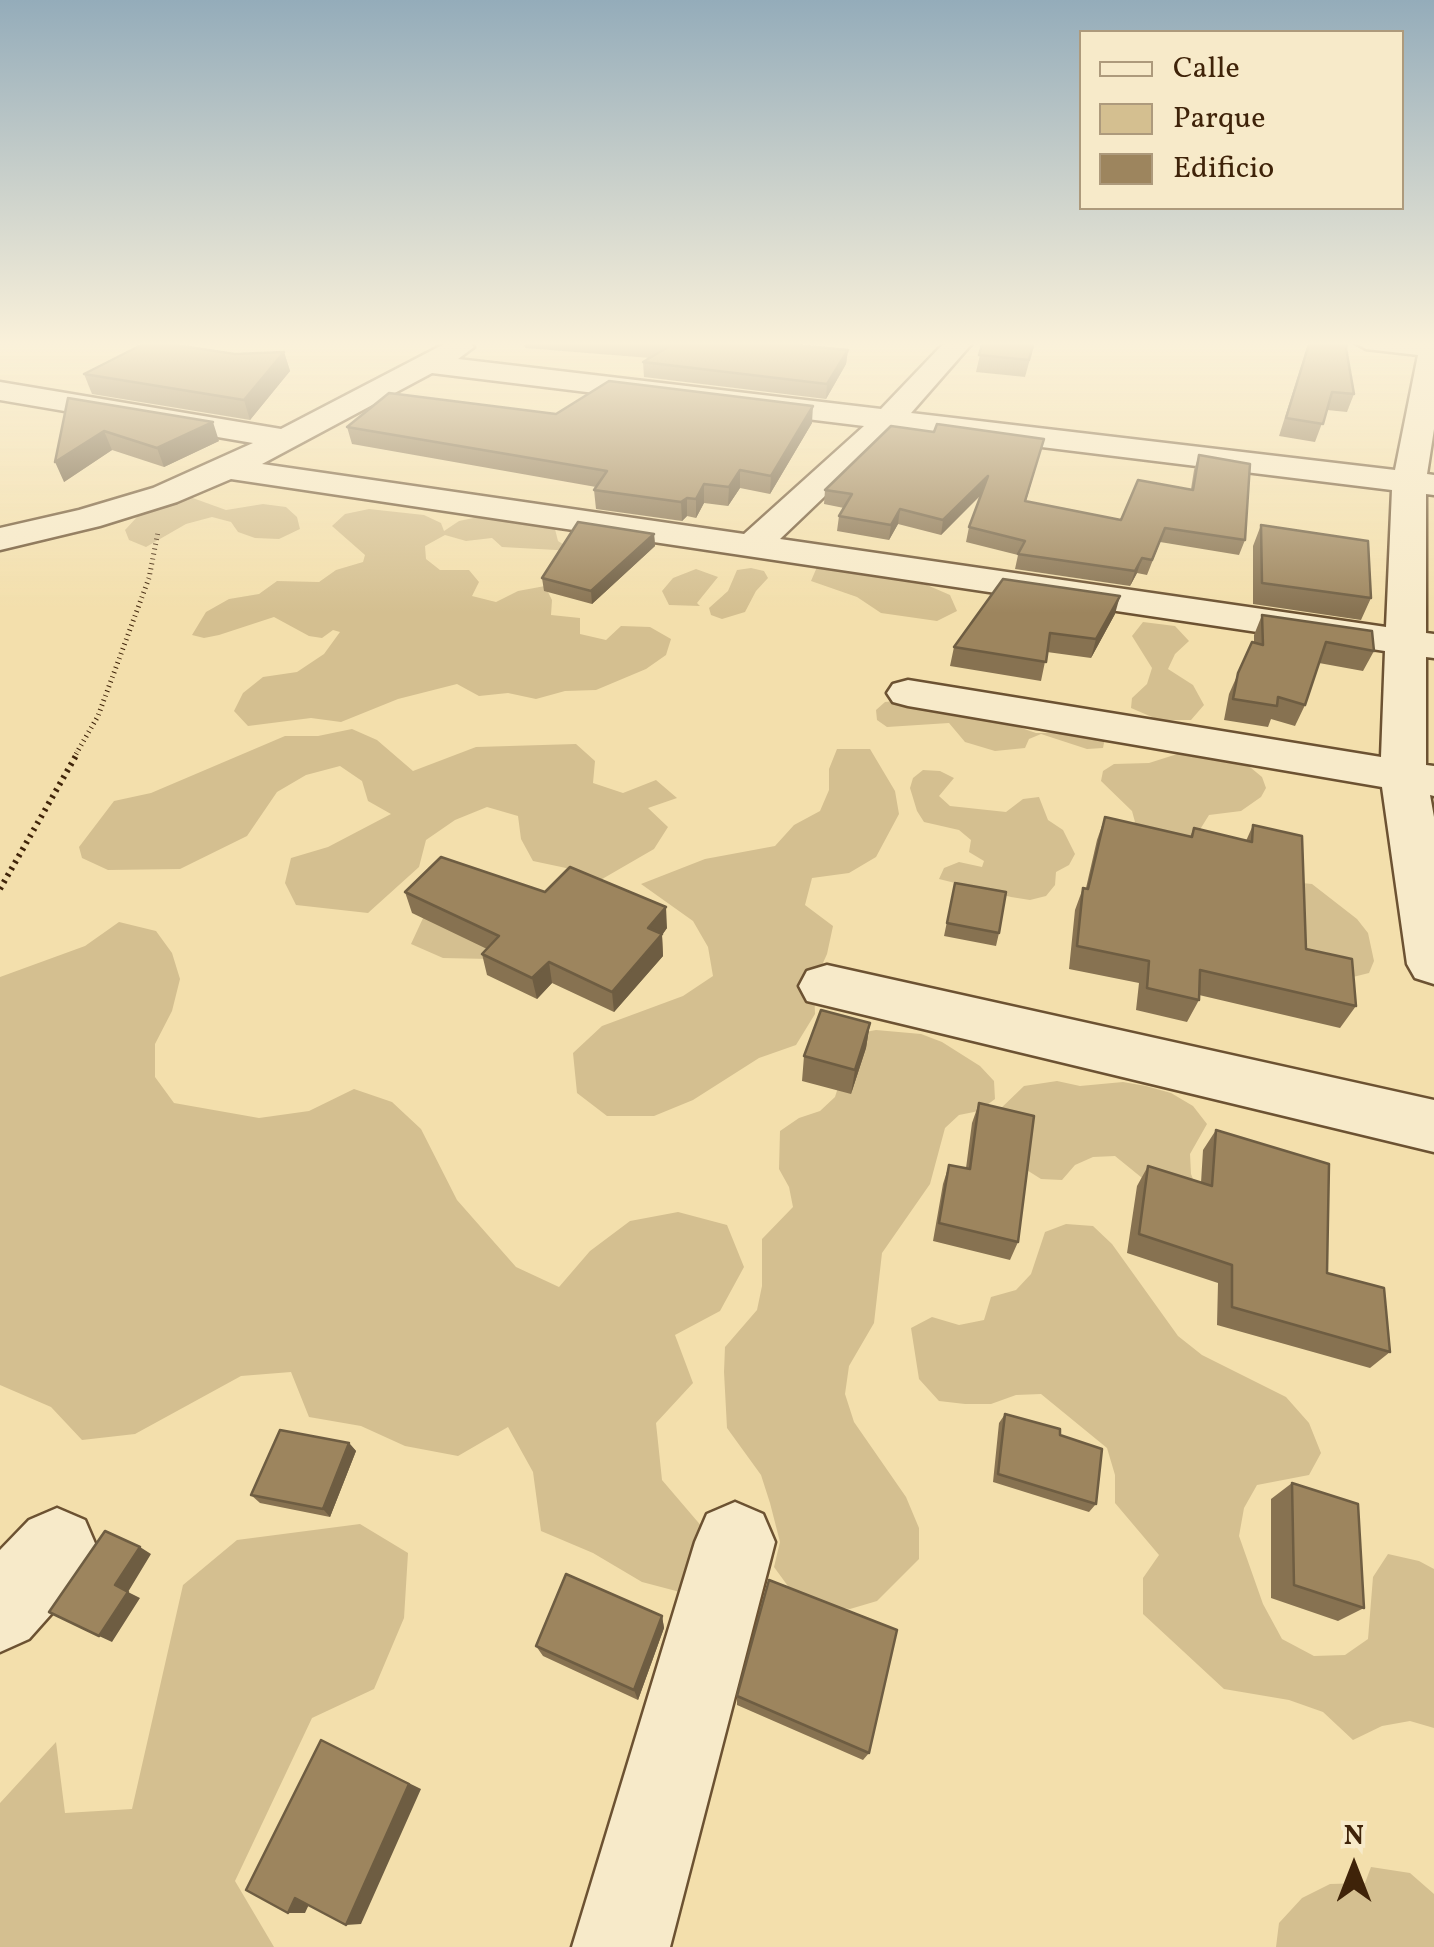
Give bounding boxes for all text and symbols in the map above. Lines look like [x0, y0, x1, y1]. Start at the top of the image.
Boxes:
legend [1079, 30, 1404, 210]
text: Calle [1173, 48, 1240, 90]
text: Parque [1173, 98, 1265, 140]
text: Edificio [1173, 148, 1274, 190]
north arrow [1304, 1817, 1404, 1917]
text: N [1344, 1817, 1364, 1856]

